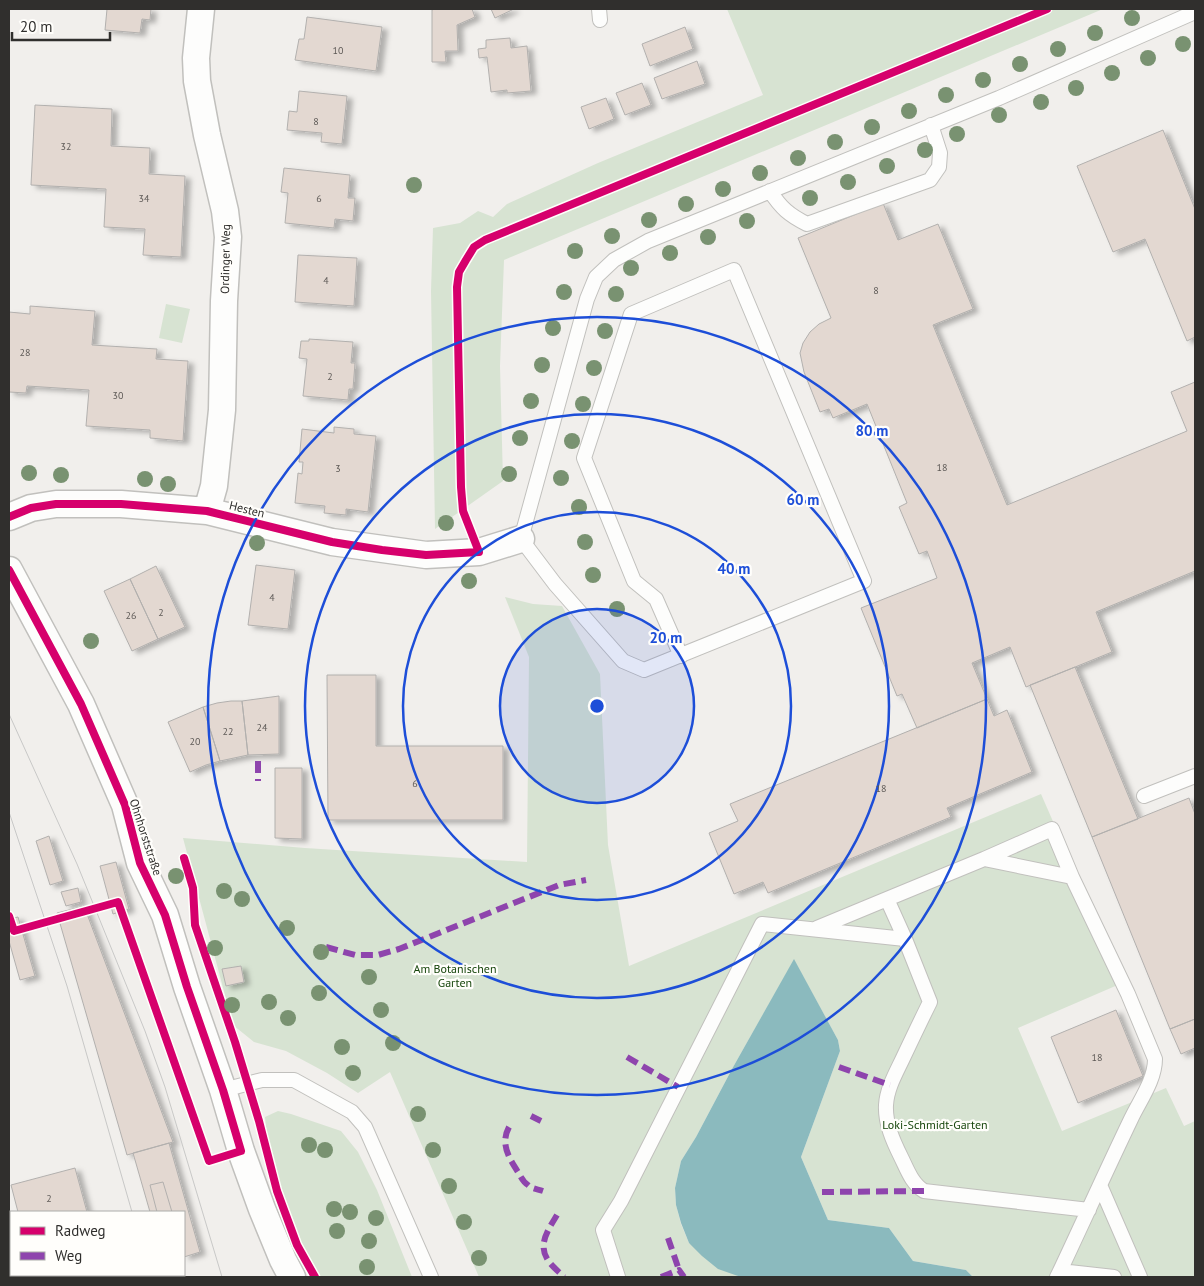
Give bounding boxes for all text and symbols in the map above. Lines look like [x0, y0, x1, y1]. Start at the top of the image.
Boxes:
scale bar [12, 10, 110, 42]
text: 20 m [20, 17, 53, 36]
house number: 10 [333, 44, 344, 57]
house number: 8 [313, 115, 319, 128]
house number: 32 [61, 140, 71, 153]
house number: 34 [139, 192, 150, 205]
house number: 6 [316, 192, 322, 205]
street label: Ordinger Weg [217, 224, 233, 294]
house number: 4 [323, 274, 329, 287]
house number: 8 [873, 284, 879, 297]
house number: 28 [20, 346, 30, 359]
house number: 2 [327, 370, 333, 383]
house number: 30 [113, 389, 124, 402]
text: 80 m [856, 421, 888, 440]
house number: 18 [937, 461, 947, 474]
house number: 3 [335, 462, 341, 475]
text: 60 m [787, 490, 819, 509]
street label: Hesten [228, 497, 266, 521]
text: 40 m [718, 559, 750, 578]
house number: 4 [269, 591, 275, 604]
house number: 2 [158, 606, 164, 619]
house number: 26 [126, 609, 136, 622]
text: 20 m [650, 628, 682, 647]
centre of rings [588, 697, 606, 715]
house number: 24 [257, 721, 268, 734]
house number: 22 [223, 725, 233, 738]
house number: 20 [190, 735, 201, 748]
house number: 6 [412, 777, 418, 790]
house number: 18 [876, 782, 886, 795]
street label: Ohnhorststraße [127, 797, 165, 877]
park label: Am Botanischen Garten [414, 961, 496, 990]
house number: 18 [1092, 1051, 1102, 1064]
park label: Loki-Schmidt-Garten [882, 1117, 988, 1132]
house number: 2 [46, 1192, 52, 1205]
legend [10, 1211, 185, 1276]
text: Radweg [55, 1221, 106, 1240]
text: Weg [55, 1246, 82, 1265]

